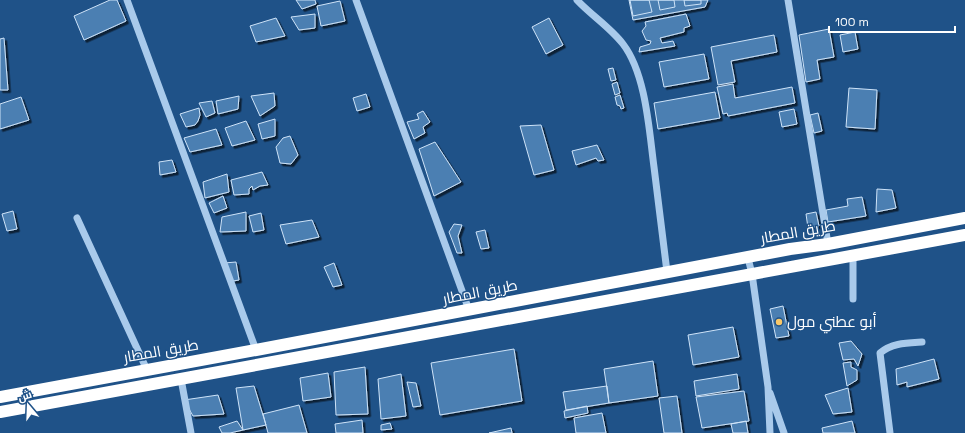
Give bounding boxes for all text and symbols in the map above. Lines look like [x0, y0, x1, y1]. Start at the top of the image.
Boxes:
scale bar [829, 8, 955, 34]
text: 100 m [835, 14, 869, 30]
street label: طريق المطار [758, 216, 837, 249]
street label: طريق المطار [440, 275, 519, 309]
place label: أبو عطني مول [787, 312, 877, 334]
marker: أبو عطني مول [774, 317, 784, 327]
street label: طريق المطار [121, 335, 200, 368]
north arrow [8, 385, 48, 425]
text: ش [16, 387, 34, 404]

